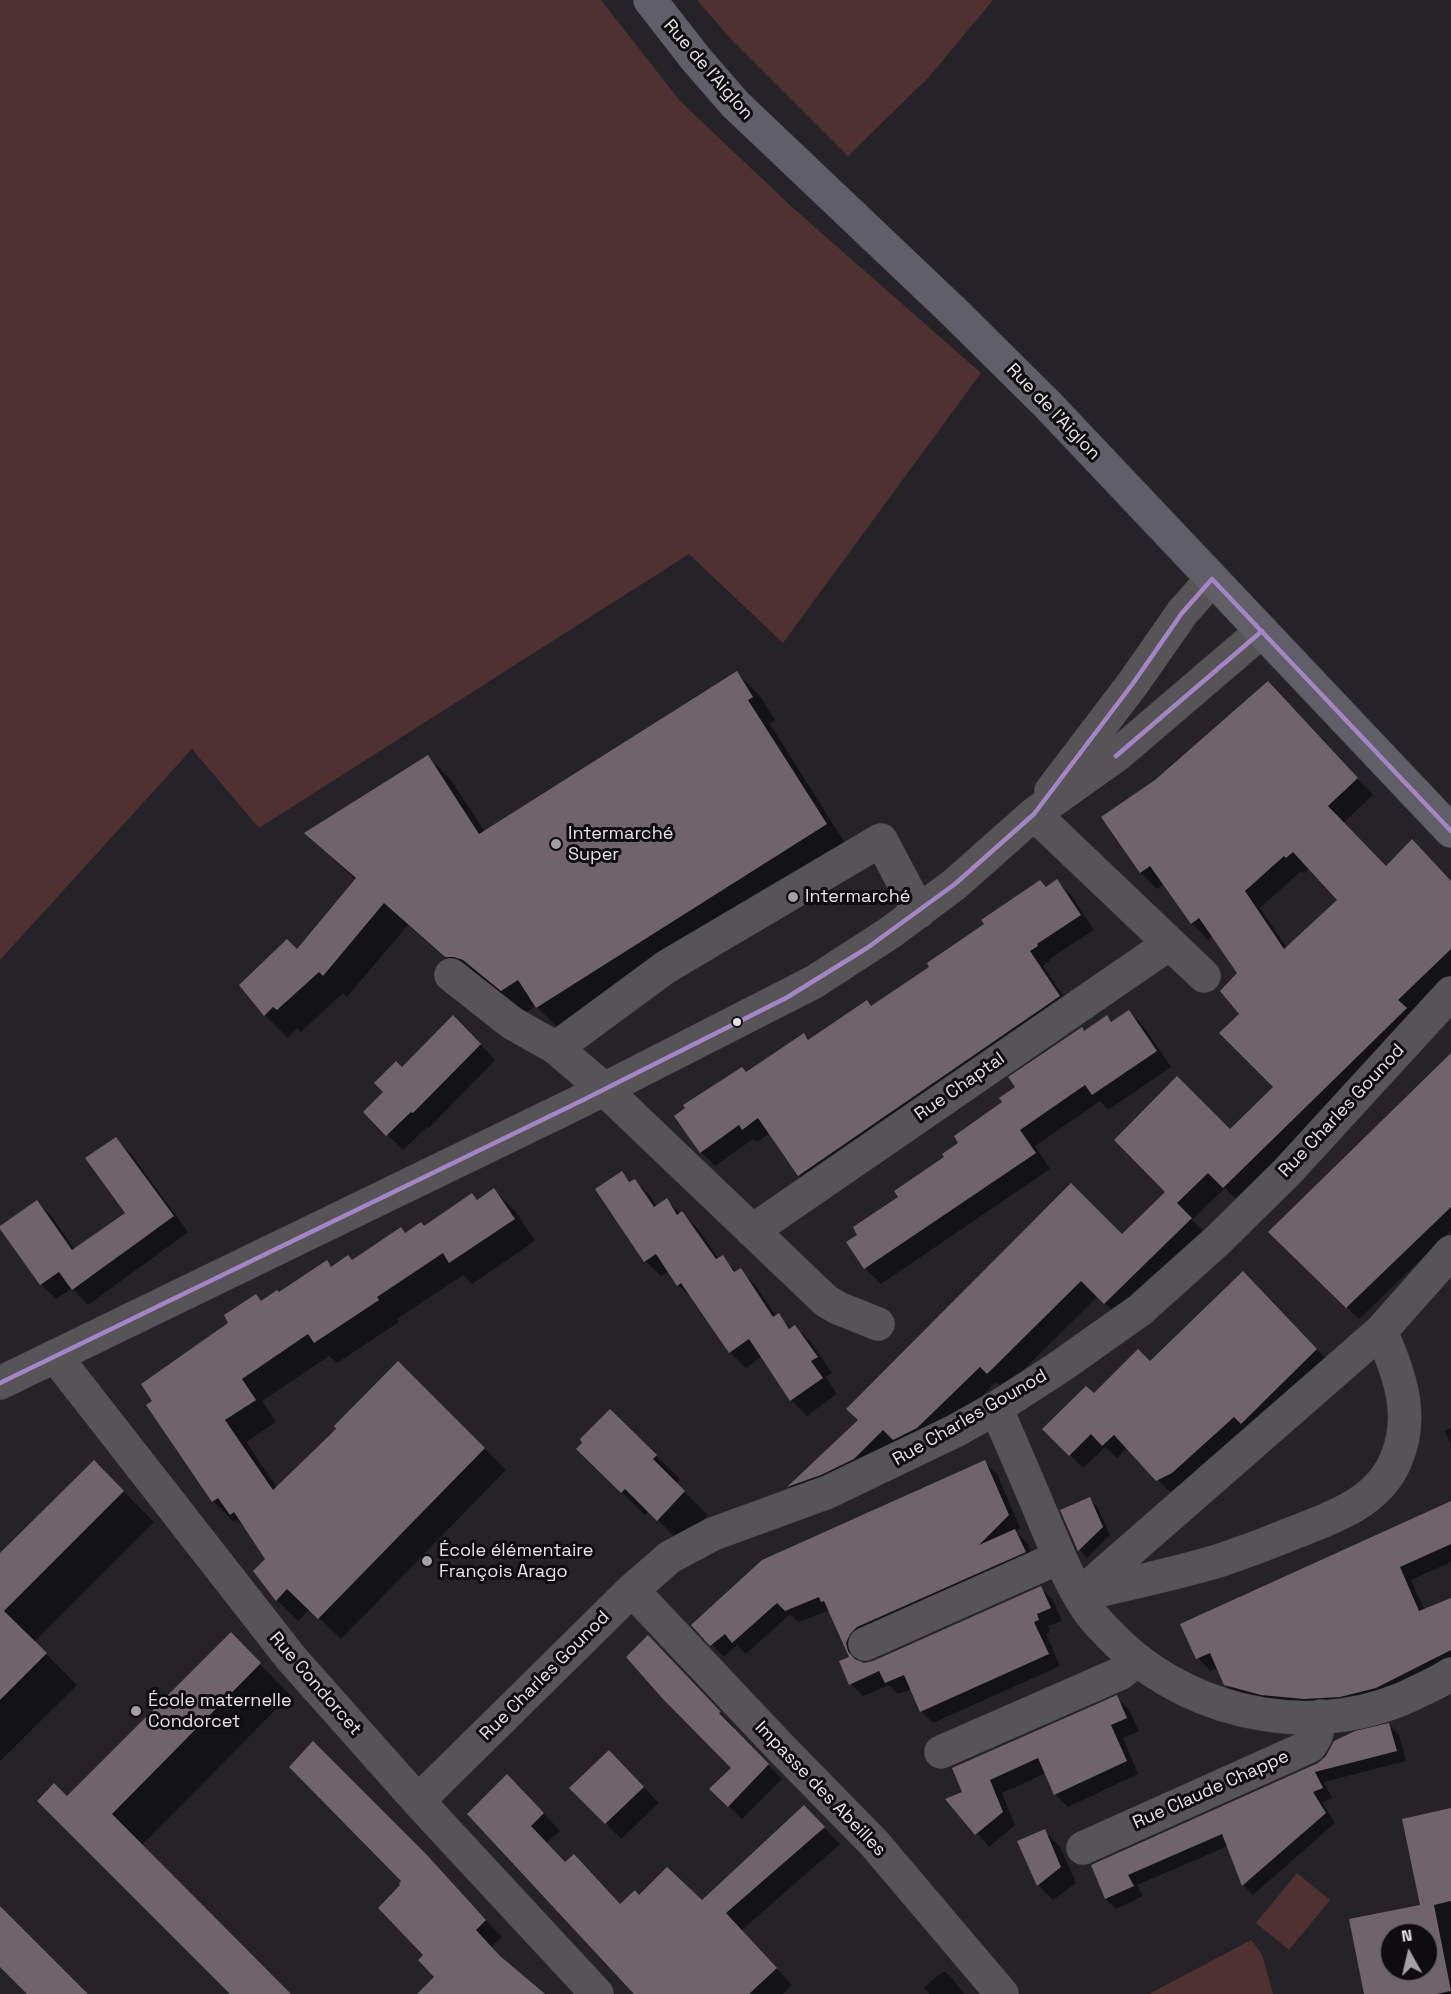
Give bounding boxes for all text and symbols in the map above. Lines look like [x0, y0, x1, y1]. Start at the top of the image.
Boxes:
street label: Rue de l'Aiglon [659, 15, 757, 125]
street label: Rue de l'Aiglon [1002, 359, 1104, 465]
place label: Intermarché Super [568, 823, 673, 866]
marker: Intermarché Super [549, 837, 563, 851]
place label: Intermarché [805, 886, 910, 908]
marker: Intermarché [786, 890, 800, 904]
unlabelled marker [731, 1016, 743, 1028]
street label: Rue Charles Gounod [1275, 1040, 1409, 1182]
street label: Rue Chaptal [911, 1048, 1009, 1126]
street label: Rue Charles Gounod [889, 1365, 1051, 1471]
place label: École élémentaire François Arago [439, 1540, 593, 1582]
marker: École élémentaire François Arago [420, 1554, 434, 1568]
street label: Rue Charles Gounod [476, 1607, 614, 1745]
street label: Rue Condorcet [264, 1628, 366, 1740]
place label: École maternelle Condorcet [148, 1690, 292, 1732]
marker: École maternelle Condorcet [129, 1704, 143, 1718]
street label: Impasse des Abeilles [750, 1717, 890, 1861]
street label: Rue Claude Chappe [1130, 1746, 1292, 1834]
north arrow [1379, 1922, 1439, 1982]
text: N [1400, 1925, 1413, 1947]

